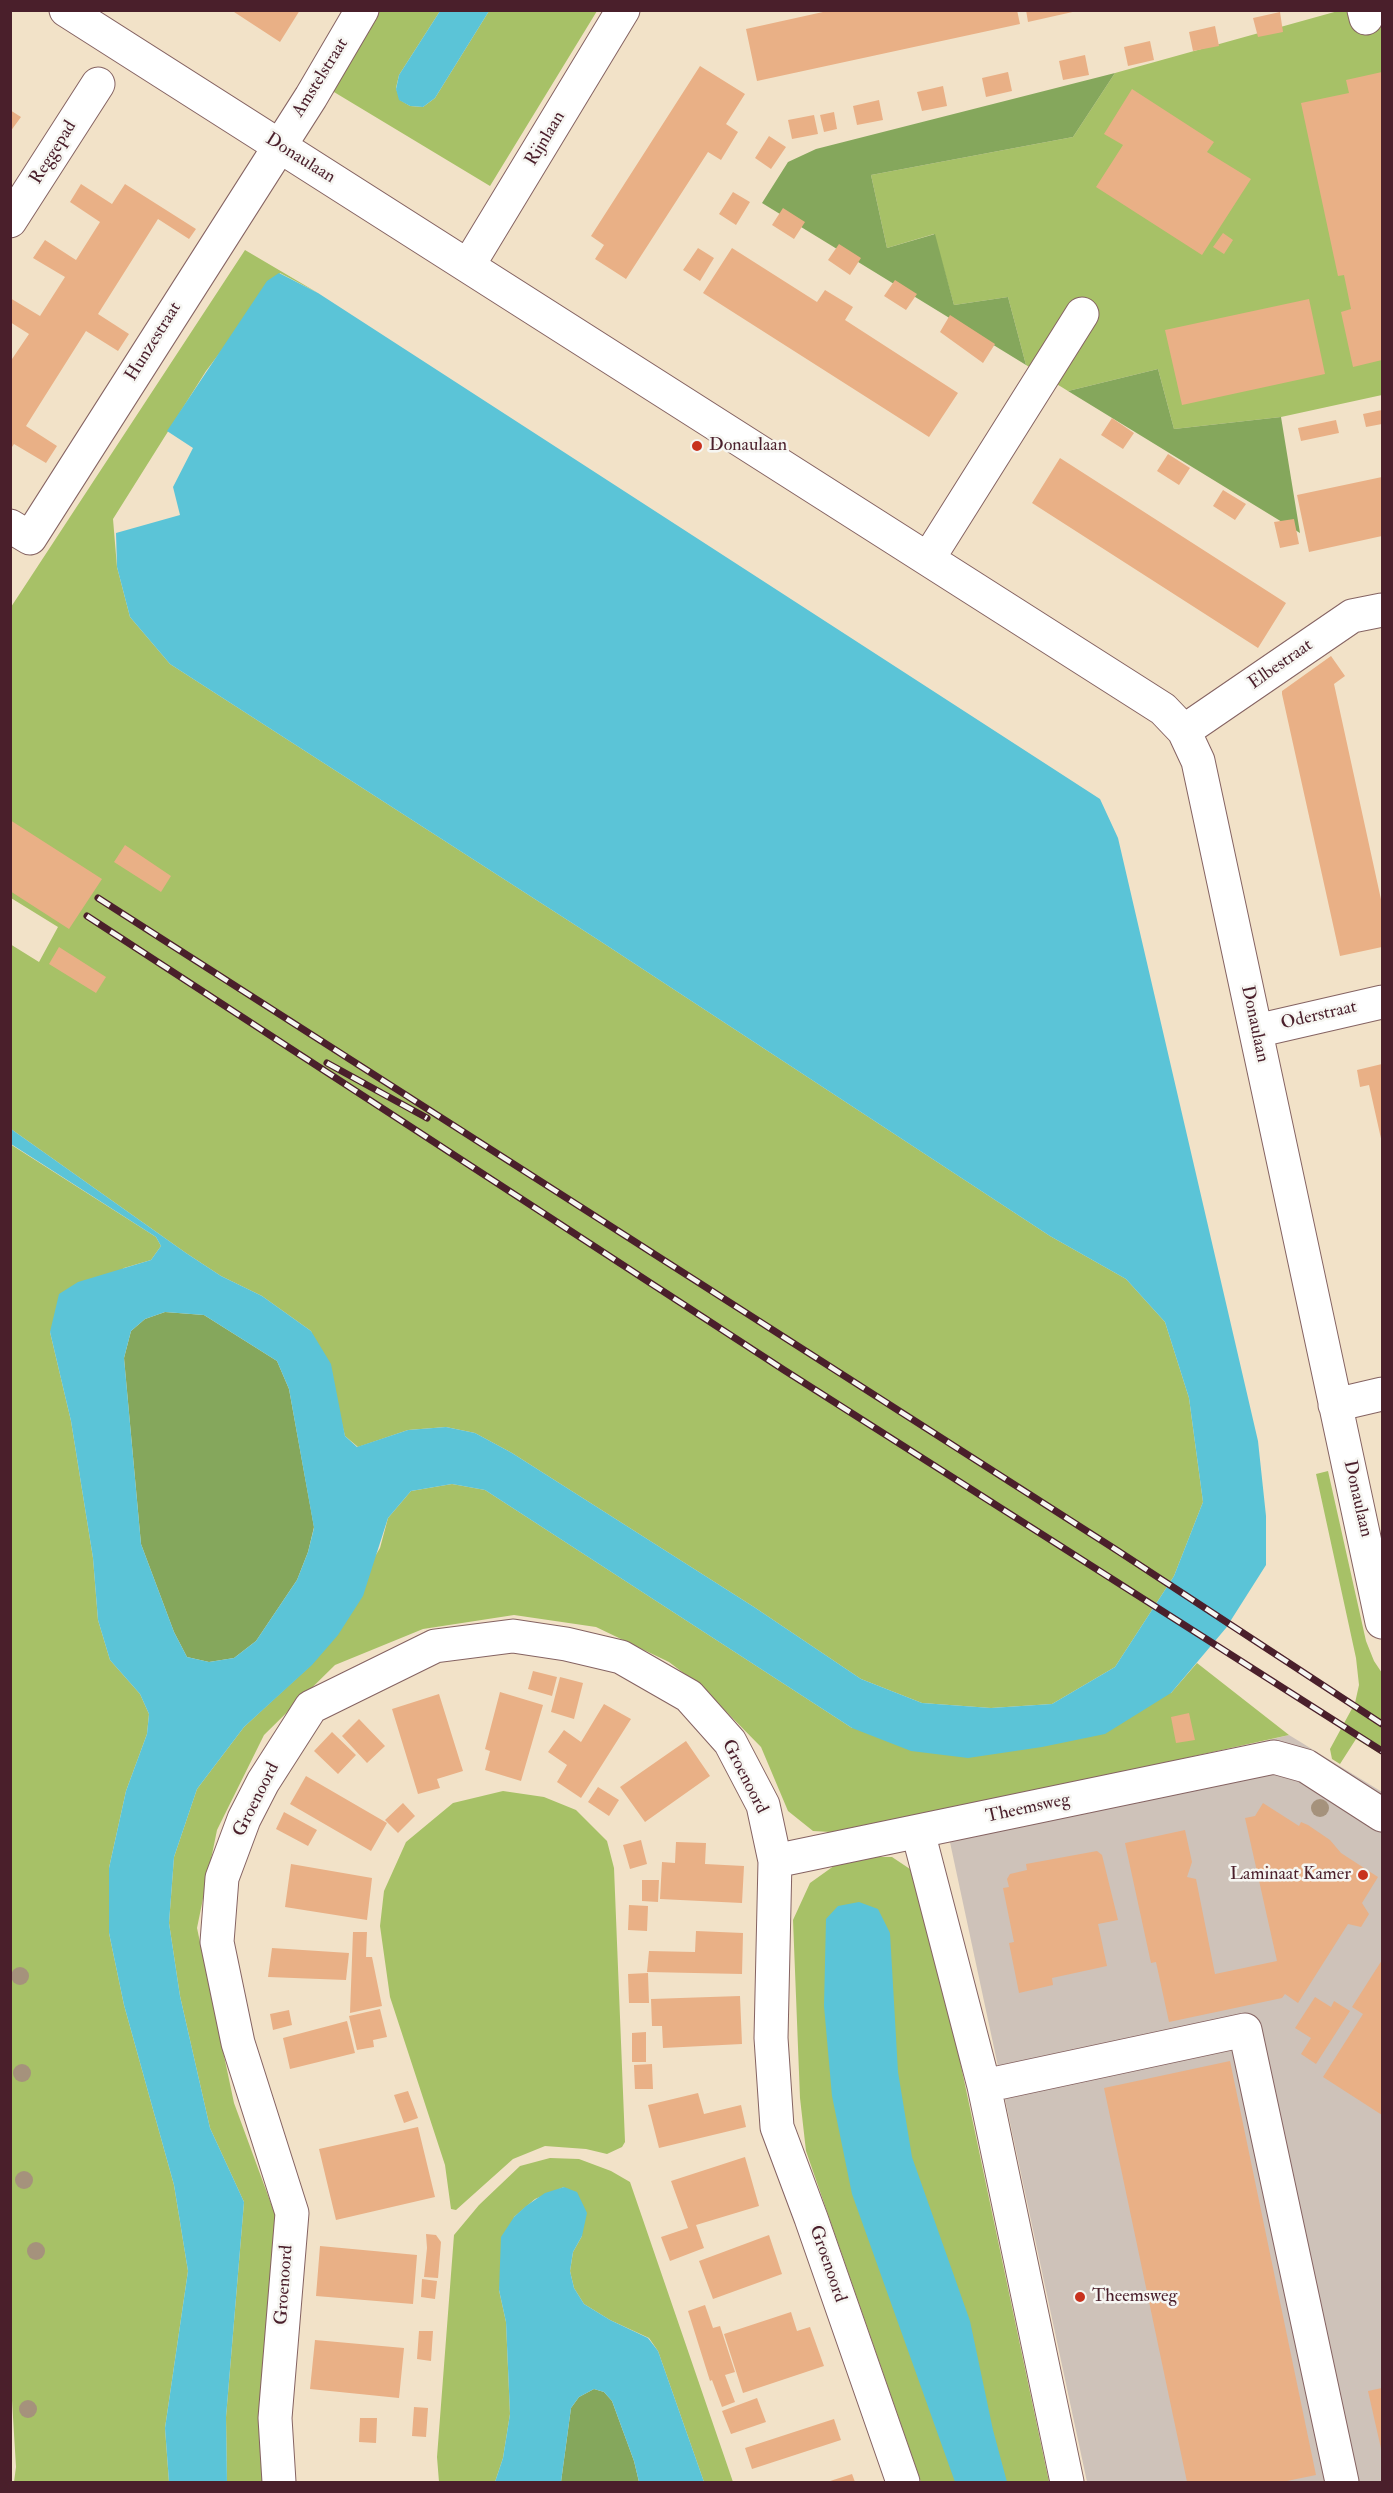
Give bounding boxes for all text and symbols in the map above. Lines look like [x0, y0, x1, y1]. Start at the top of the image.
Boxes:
street label: Amstelstraat [288, 35, 354, 121]
street label: Rijnlaan [521, 108, 571, 170]
street label: Reggepad [26, 117, 82, 189]
street label: Donaulaan [261, 129, 339, 189]
street label: Hunzestraat [121, 299, 187, 385]
place label: Donaulaan [709, 435, 787, 457]
marker: Donaulaan [690, 439, 704, 453]
street label: Elbestraat [1245, 635, 1317, 695]
street label: Donaulaan [1235, 984, 1273, 1064]
street label: Oderstraat [1279, 997, 1359, 1035]
street label: Donaulaan [1338, 1459, 1376, 1539]
street label: Groenoord [716, 1736, 772, 1818]
street label: Groenoord [229, 1759, 285, 1841]
street label: Theemsweg [984, 1790, 1072, 1828]
place label: Laminaat Kamer [1230, 1864, 1351, 1886]
marker: Laminaat Kamer [1356, 1868, 1370, 1882]
street label: Groenoord [804, 2223, 850, 2305]
street label: Groenoord [271, 2244, 299, 2326]
place label: Theemsweg [1092, 2286, 1177, 2308]
marker: Theemsweg [1073, 2290, 1087, 2304]

